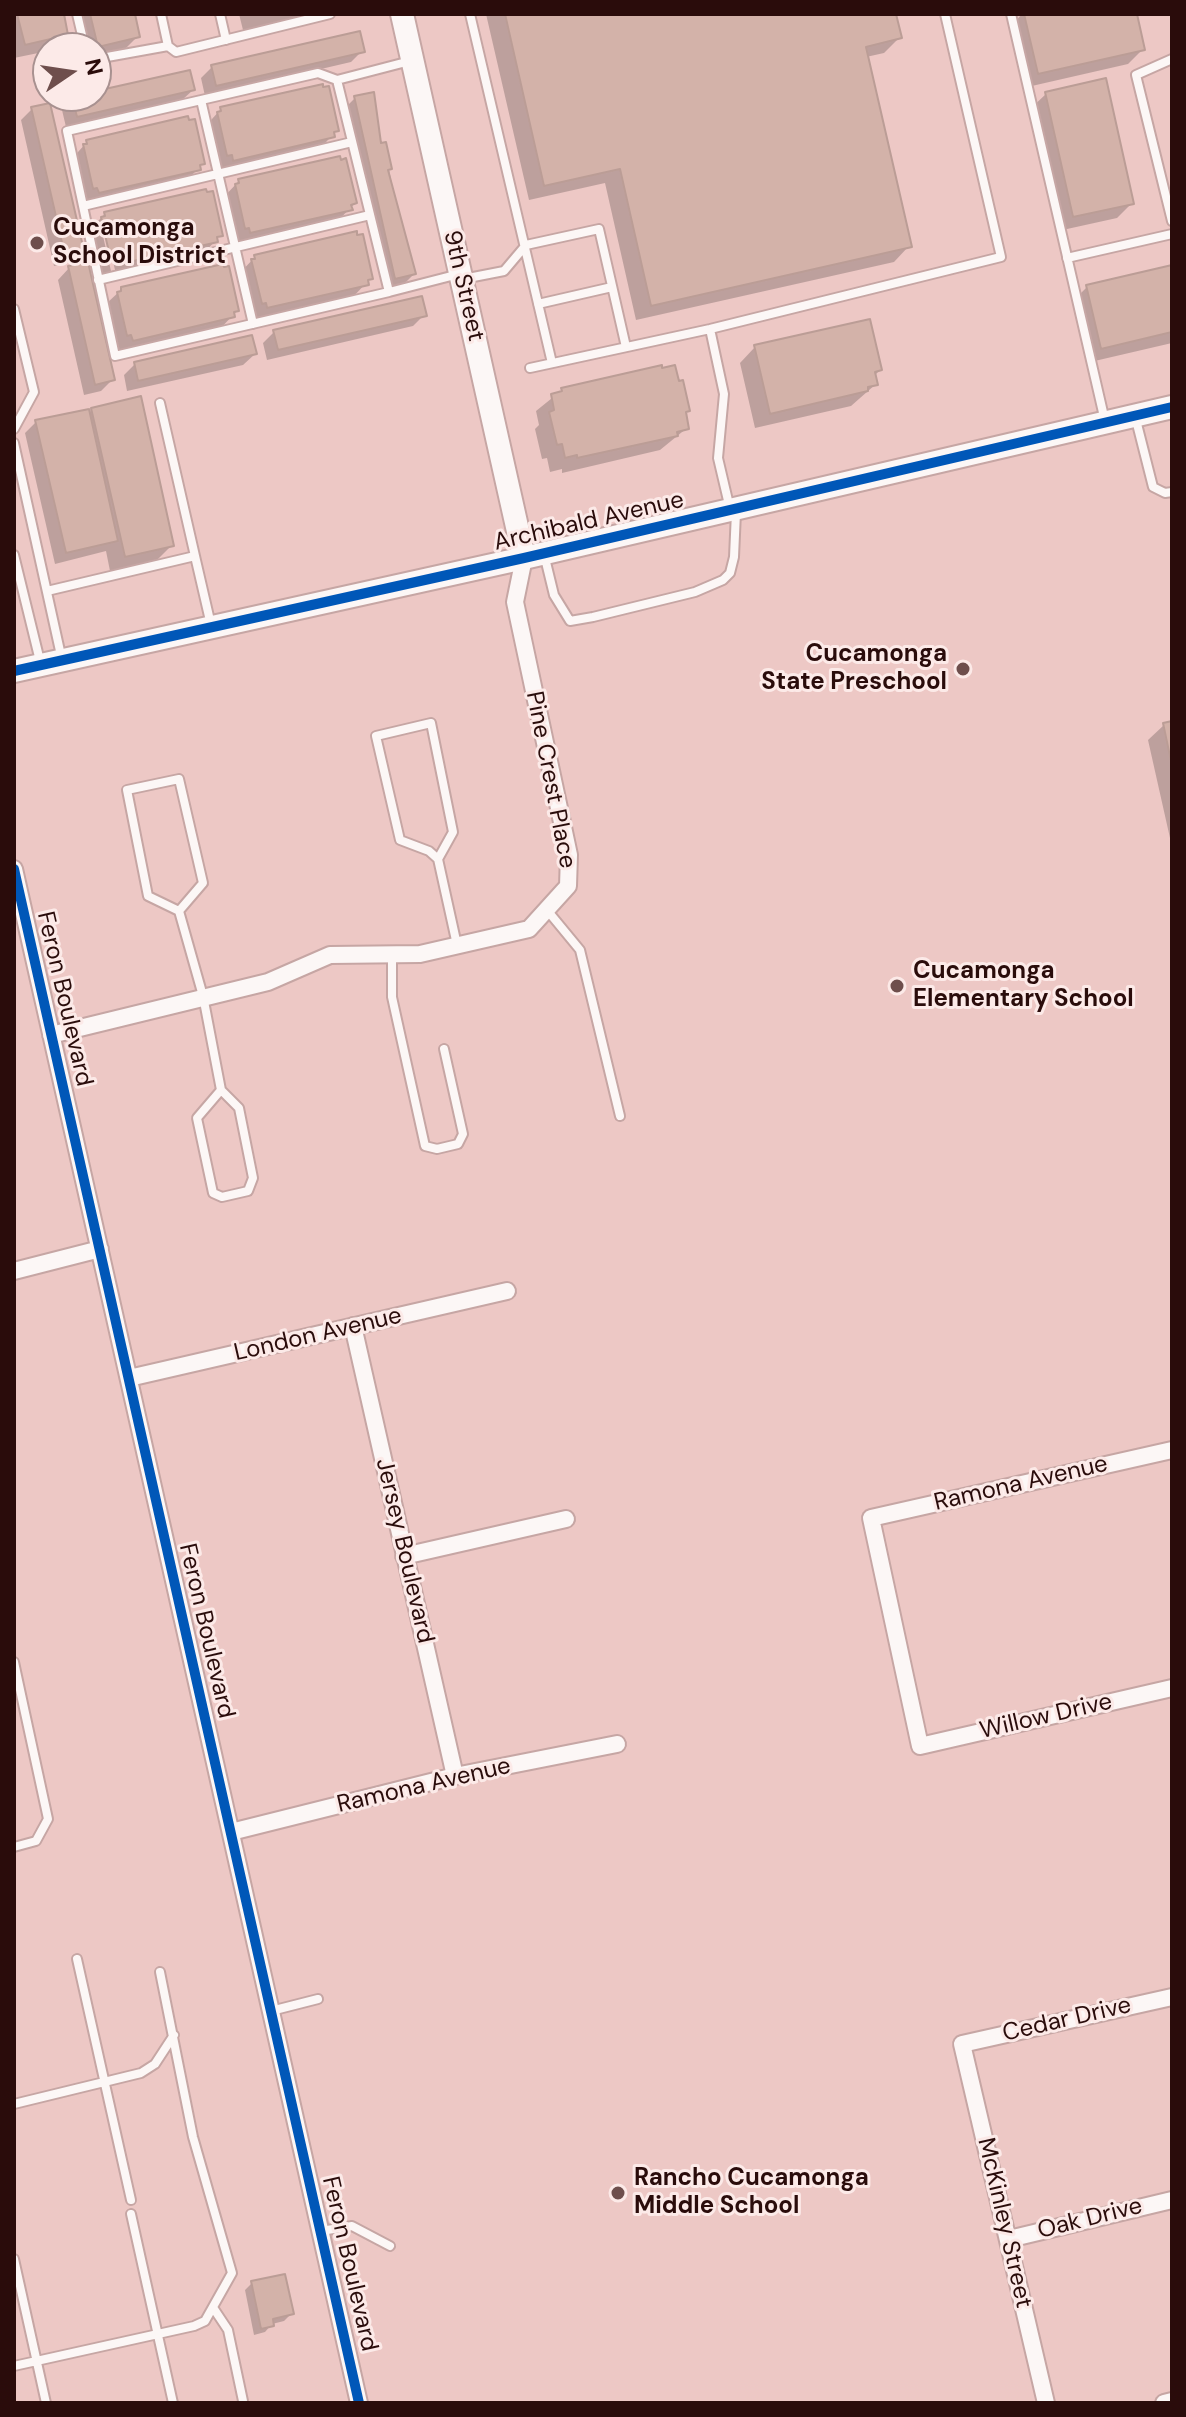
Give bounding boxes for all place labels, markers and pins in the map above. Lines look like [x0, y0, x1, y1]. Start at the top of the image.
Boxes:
place label: Cucamonga School District [53, 215, 226, 271]
marker: Cucamonga School District [28, 234, 46, 252]
place label: Cucamonga State Preschool [761, 641, 947, 697]
marker: Cucamonga State Preschool [954, 660, 972, 678]
place label: Cucamonga Elementary School [913, 958, 1134, 1014]
marker: Cucamonga Elementary School [888, 977, 906, 995]
place label: Rancho Cucamonga Middle School [634, 2165, 869, 2221]
marker: Rancho Cucamonga Middle School [609, 2184, 627, 2202]

